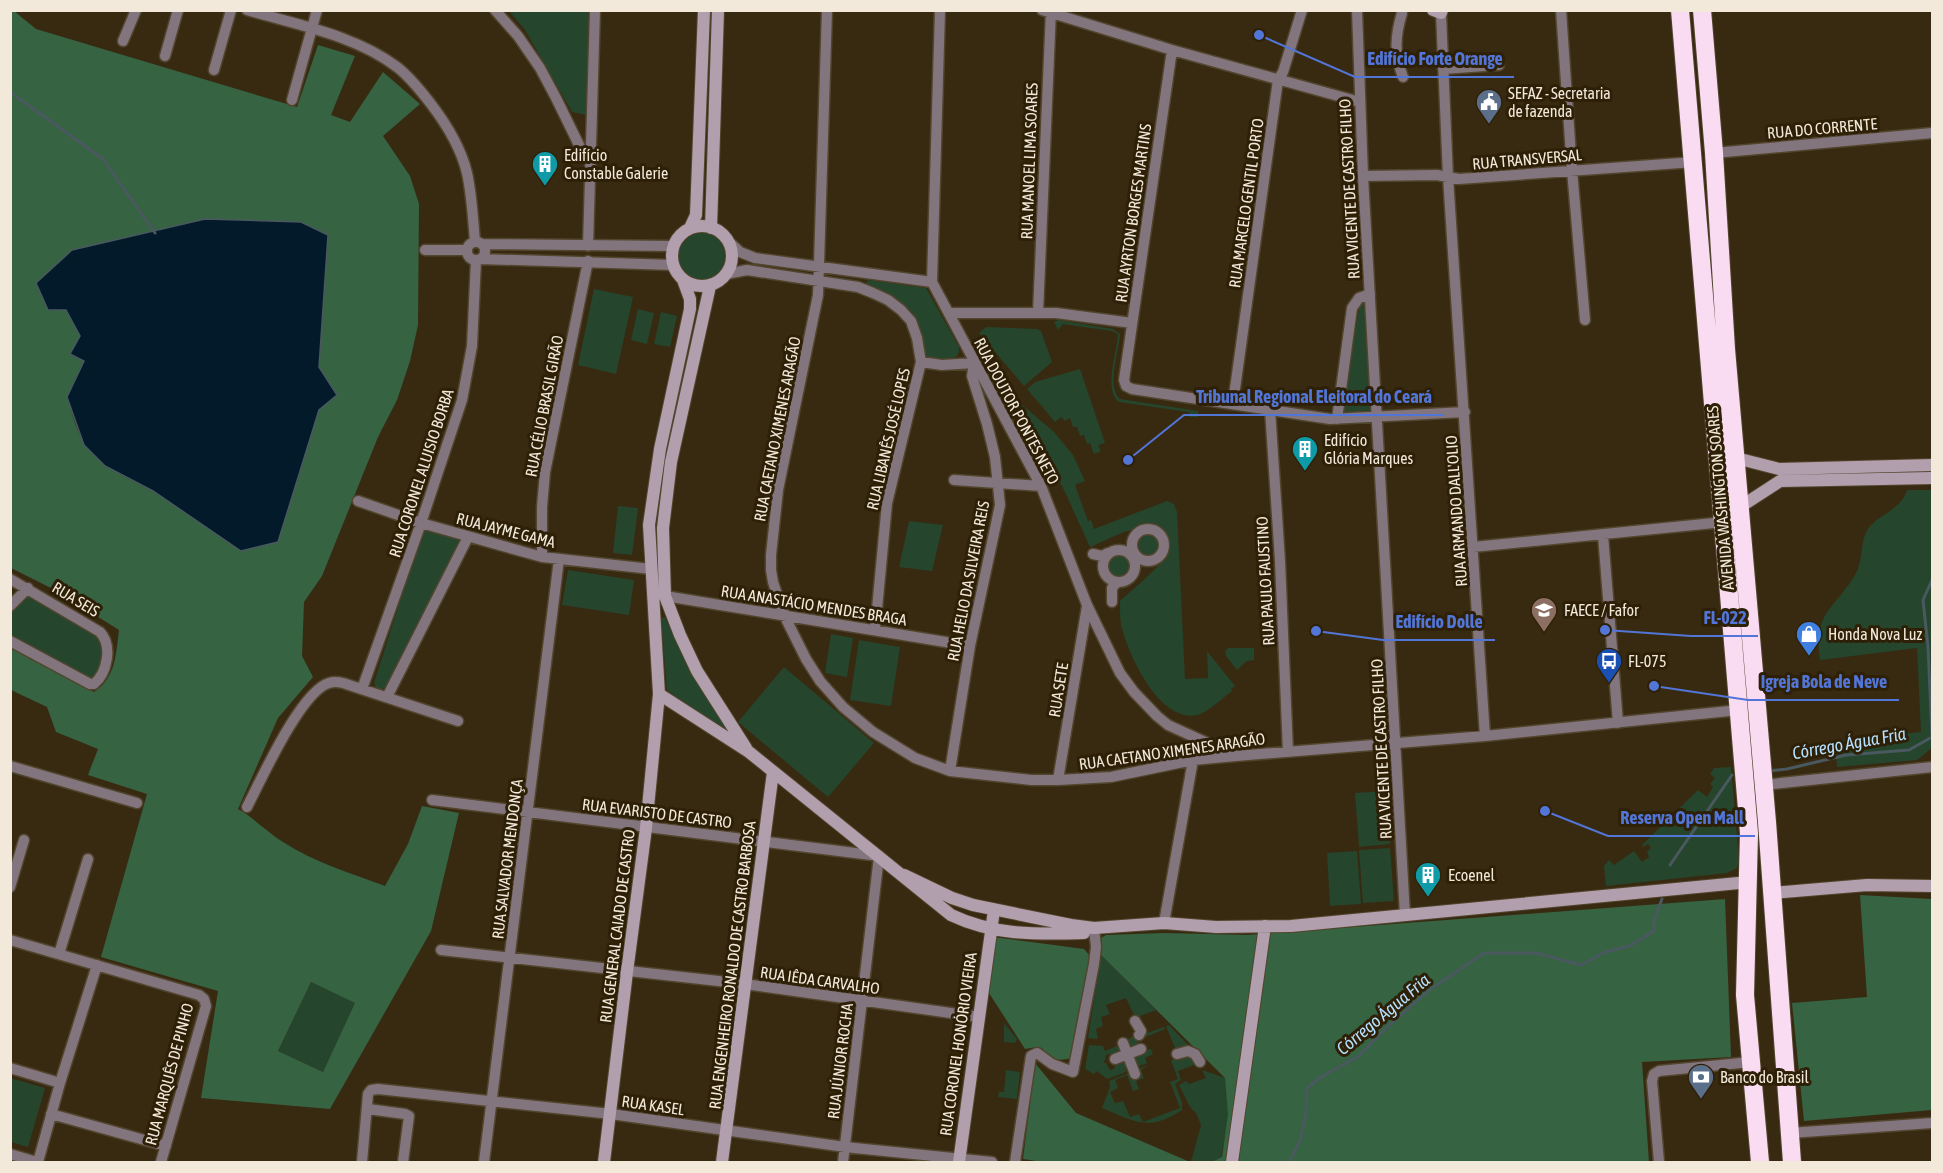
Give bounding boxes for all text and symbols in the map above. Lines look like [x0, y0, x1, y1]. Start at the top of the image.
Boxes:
callout: Edifício Forte Orange [1355, 41, 1514, 77]
text: Edifício Forte Orange [1367, 48, 1503, 69]
street label: RUA MANOEL LIMA SOARES [1017, 82, 1041, 240]
place label: SEFAZ - Secretaria de fazenda [1508, 84, 1611, 120]
public building icon: SEFAZ - Secretaria de fazenda [1474, 87, 1504, 125]
street label: RUA VICENTE DE CASTRO FILHO [1335, 98, 1363, 280]
street label: RUA DO CORRENTE [1766, 114, 1878, 142]
street label: RUA MARCELO GENTIL PORTO [1225, 117, 1267, 289]
street label: RUA AYRTON BORGES MARTINS [1112, 122, 1154, 303]
street label: RUA TRANSVERSAL [1471, 145, 1583, 173]
place label: Edifício Constable Galerie [564, 146, 668, 182]
building icon: Edifício Constable Galerie [530, 149, 560, 187]
street label: RUA CÉLIO BRASIL GIRÃO [521, 334, 567, 478]
street label: RUA CAETANO XIMENES ARAGÃO [750, 335, 804, 523]
street label: RUA DOUTOR PONTES NETO [971, 335, 1063, 487]
street label: RUA LIBANÊS JOSÉ LOPES [863, 366, 913, 512]
callout: Tribunal Regional Eleitoral do Ceará [1184, 379, 1444, 415]
street label: RUA CORONEL ALUISIO BORBA [385, 386, 457, 559]
text: Tribunal Regional Eleitoral do Ceará [1196, 386, 1432, 407]
street label: AVENIDA WASHINGTON SOARES [1703, 405, 1737, 591]
place label: Edifício Glória Marques [1324, 431, 1414, 468]
building icon: Edifício Glória Marques [1290, 434, 1320, 472]
street label: RUA ARMANDO DALL'OLIO [1442, 435, 1470, 587]
street label: RUA HELIO DA SILVEIRA REIS [944, 499, 992, 663]
street label: RUA JAYME GAMA [455, 509, 557, 551]
street label: RUA PAULO FAUSTINO [1253, 516, 1277, 646]
street label: RUA SEIS [49, 578, 103, 620]
street label: RUA ANASTÁCIO MENDES BRAGA [720, 581, 908, 629]
school or university icon: FAECE / Fafor [1529, 595, 1559, 633]
callout: FL-022 [1691, 600, 1758, 636]
place label: FAECE / Fafor [1564, 601, 1639, 619]
callout: Edifício Dolle [1383, 604, 1495, 640]
text: FL-022 [1703, 607, 1747, 628]
text: Edifício Dolle [1395, 611, 1483, 632]
shop icon: Honda Nova Luz [1794, 619, 1824, 657]
place label: Honda Nova Luz [1828, 625, 1923, 643]
bus stop icon: FL-075 [1594, 646, 1624, 684]
place label: FL-075 [1628, 652, 1666, 670]
street label: RUA VICENTE DE CASTRO FILHO [1367, 658, 1395, 840]
street label: RUA SETE [1045, 661, 1071, 718]
callout: Igreja Bola de Neve [1748, 664, 1899, 700]
text: Igreja Bola de Neve [1761, 671, 1887, 692]
water label: Córrego Água Fria [1791, 723, 1908, 763]
street label: RUA CAETANO XIMENES ARAGÃO [1078, 729, 1266, 773]
street label: RUA SALVADOR MENDONÇA [488, 778, 527, 940]
street label: RUA EVARISTO DE CASTRO [581, 795, 733, 831]
callout: Reserva Open Mall [1608, 800, 1755, 836]
text: Reserva Open Mall [1620, 807, 1744, 828]
street label: RUA ENGENHEIRO RONALDO DE CASTRO BARBOSA [705, 820, 759, 1110]
street label: RUA GENERAL CAIADO DE CASTRO [596, 828, 638, 1024]
building icon: Ecoenel [1413, 860, 1443, 898]
place label: Ecoenel [1448, 866, 1496, 884]
street label: RUA CORONEL HONÓRIO VIEIRA [936, 951, 980, 1137]
street label: RUA IÊDA CARVALHO [759, 963, 881, 997]
water label: Córrego Água Fria [1332, 969, 1434, 1059]
street label: RUA MARQUÊS DE PINHO [141, 1001, 197, 1147]
street label: RUA JÚNIOR ROCHA [824, 1002, 856, 1120]
bank icon: Banco do Brasil [1686, 1062, 1716, 1100]
place label: Banco do Brasil [1720, 1068, 1809, 1086]
street label: RUA KASEL [621, 1092, 686, 1118]

